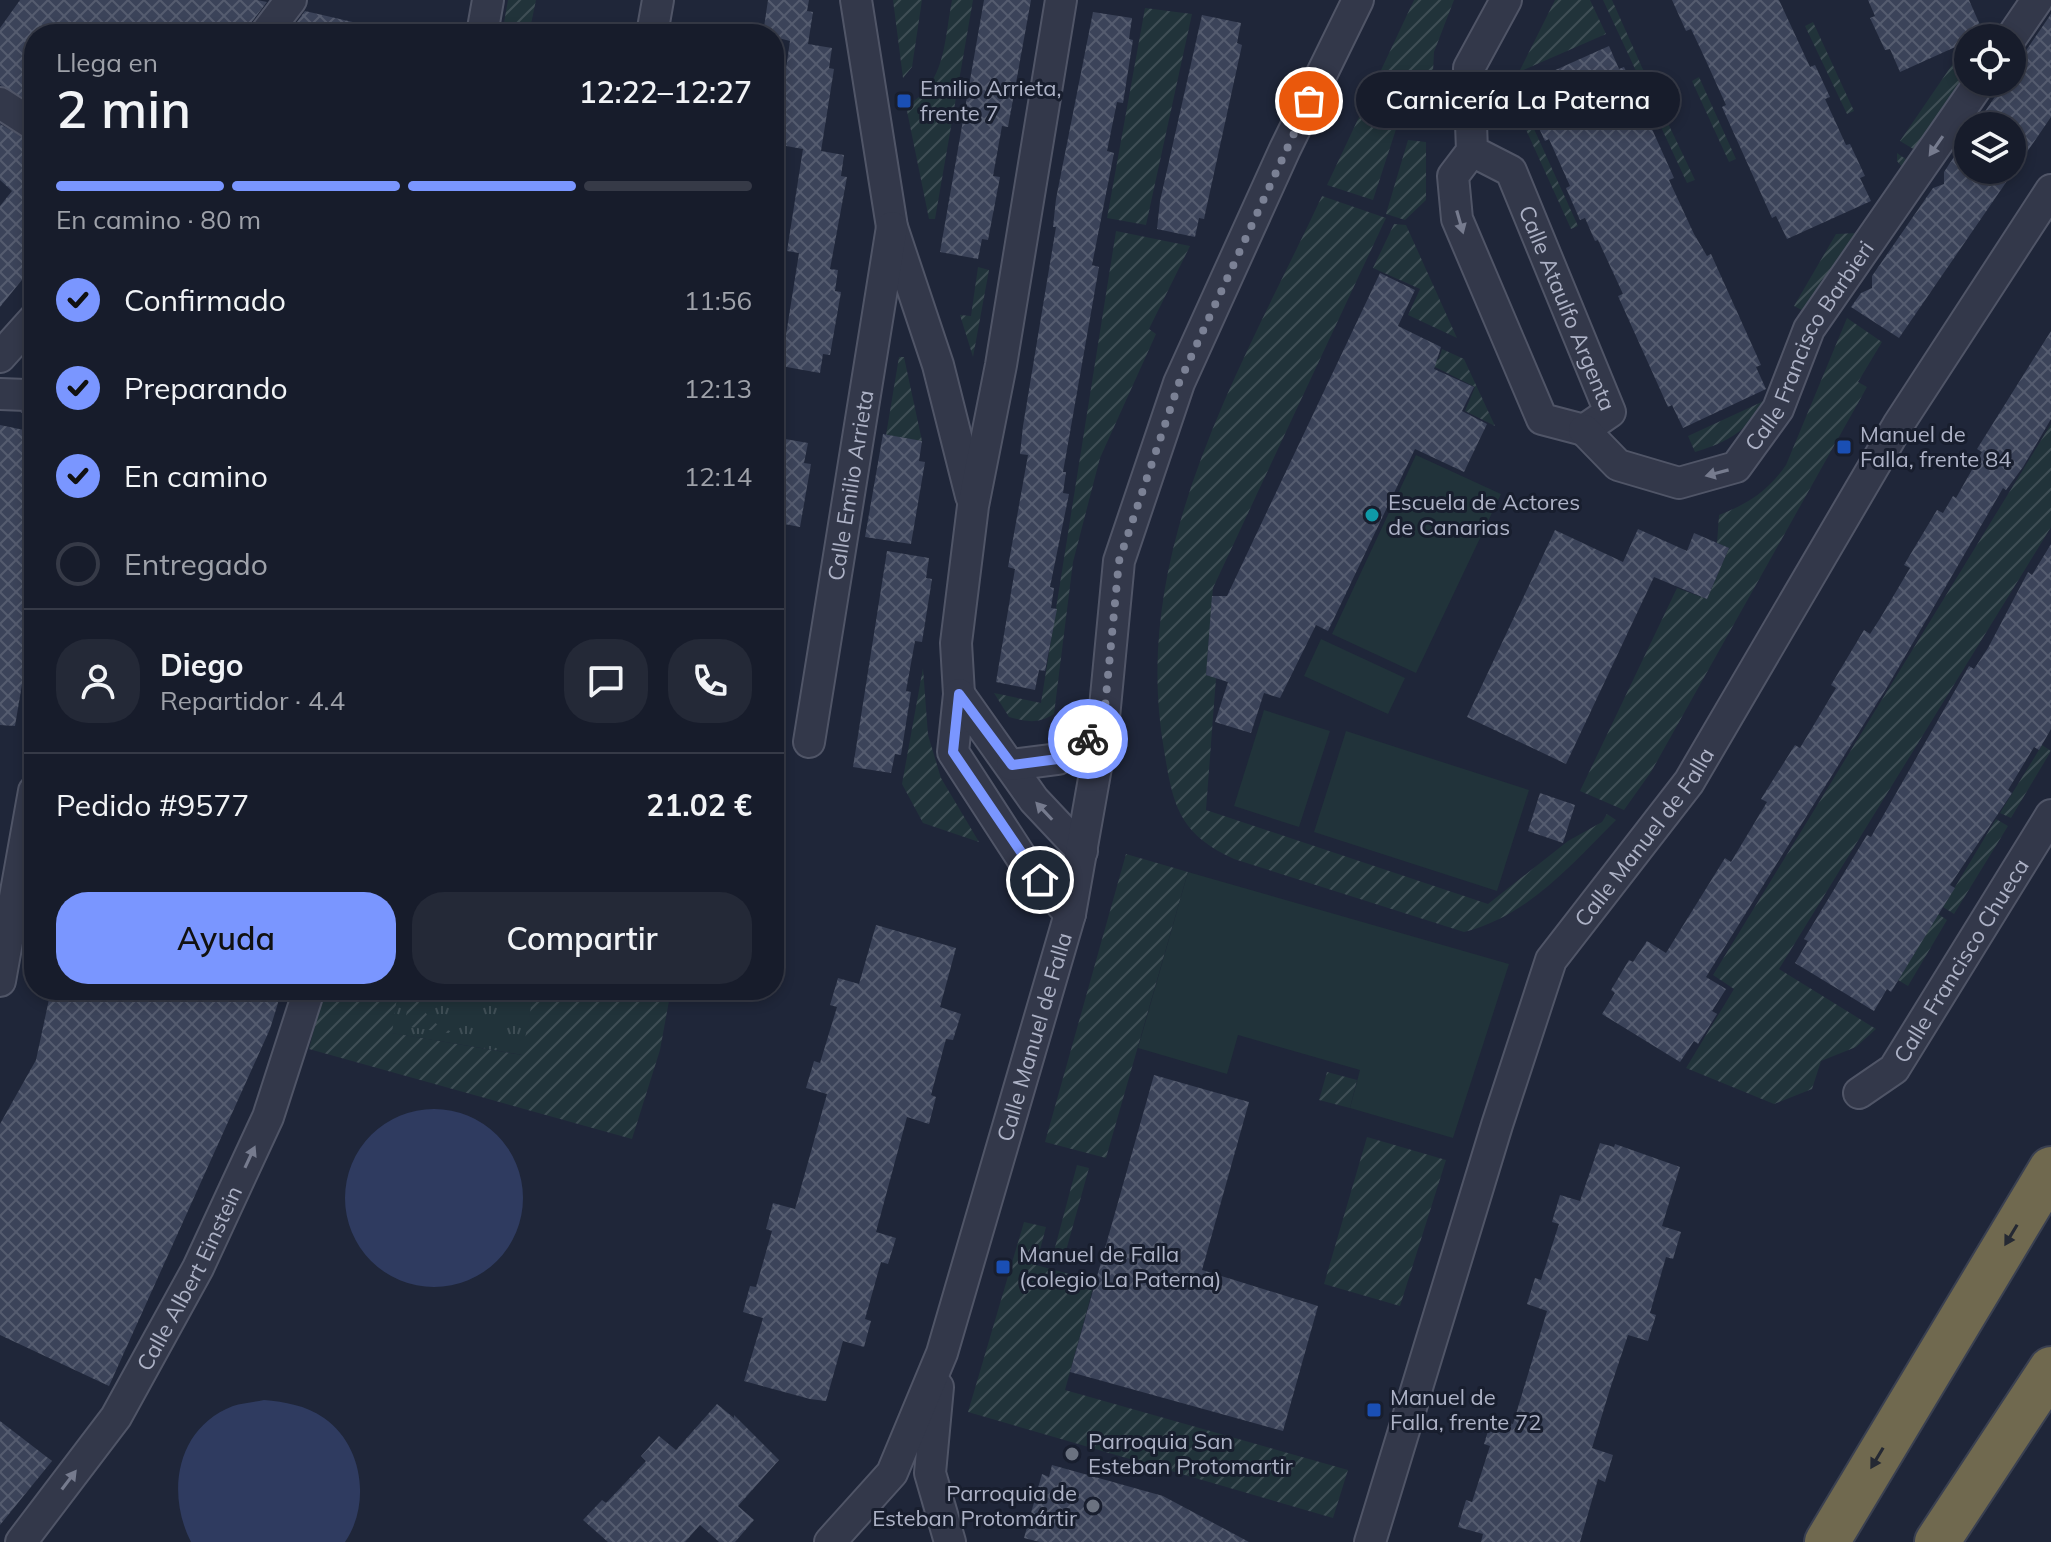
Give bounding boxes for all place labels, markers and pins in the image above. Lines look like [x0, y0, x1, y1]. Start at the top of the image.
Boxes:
pin [1275, 67, 1343, 135]
callout: Carnicería La Paterna [1357, 73, 1681, 129]
place label: Emilio Arrieta, frente 7 [920, 74, 1062, 127]
marker: Emilio Arrieta, frente 7 [895, 92, 913, 110]
place label: Manuel de Falla, frente 84 [1860, 420, 2011, 473]
marker: Manuel de Falla, frente 84 [1835, 438, 1853, 456]
place label: Escuela de Actores de Canarias [1388, 488, 1580, 541]
marker: Escuela de Actores de Canarias [1363, 506, 1381, 524]
pin [1006, 846, 1074, 914]
place label: Manuel de Falla (colegio La Paterna) [1019, 1240, 1222, 1293]
marker: Manuel de Falla (colegio La Paterna) [994, 1258, 1012, 1276]
place label: Manuel de Falla, frente 72 [1390, 1383, 1541, 1436]
marker: Manuel de Falla, frente 72 [1365, 1401, 1383, 1419]
place label: Parroquia San Esteban Protomartir [1088, 1427, 1293, 1480]
marker: Parroquia San Esteban Protomartir [1063, 1445, 1081, 1463]
place label: Parroquia de Esteban Protomártir [872, 1479, 1077, 1532]
marker: Parroquia de Esteban Protomártir [1084, 1497, 1102, 1515]

